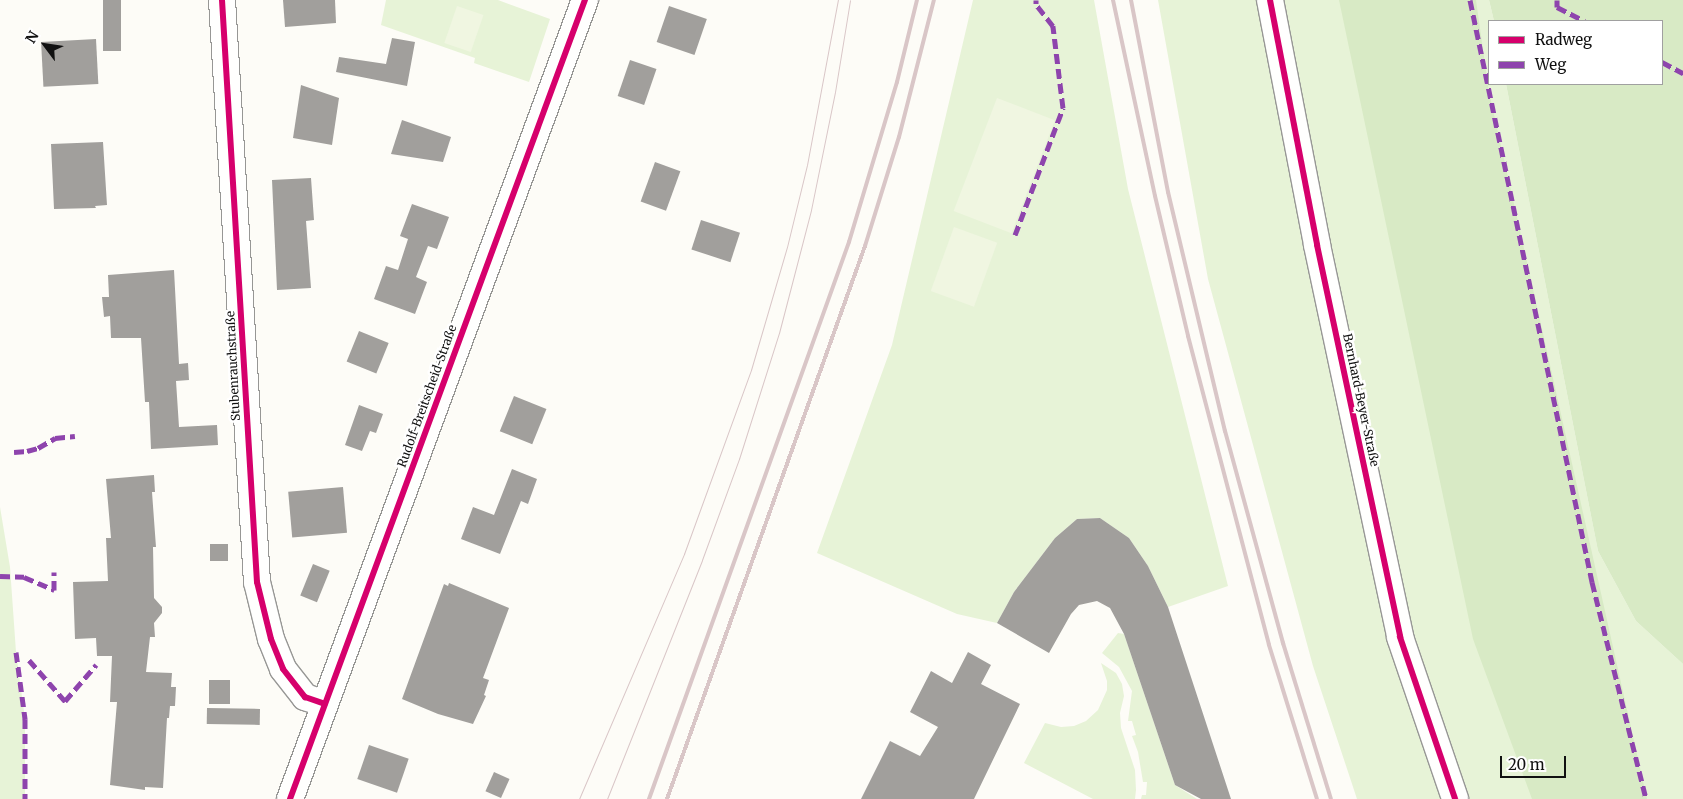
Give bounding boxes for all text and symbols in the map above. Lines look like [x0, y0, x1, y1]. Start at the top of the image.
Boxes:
north arrow [20, 20, 70, 70]
legend [1488, 20, 1663, 85]
text: N [22, 28, 43, 47]
text: Radweg [1535, 30, 1592, 49]
text: Weg [1535, 55, 1566, 74]
street label: Stubenrauchstraße [223, 311, 243, 421]
street label: Rudolf-Breitscheid-Straße [394, 323, 460, 469]
street label: Bernhard-Beyer-Straße [1340, 332, 1382, 468]
scale bar [1503, 746, 1569, 778]
text: 20 m [1508, 755, 1545, 774]

